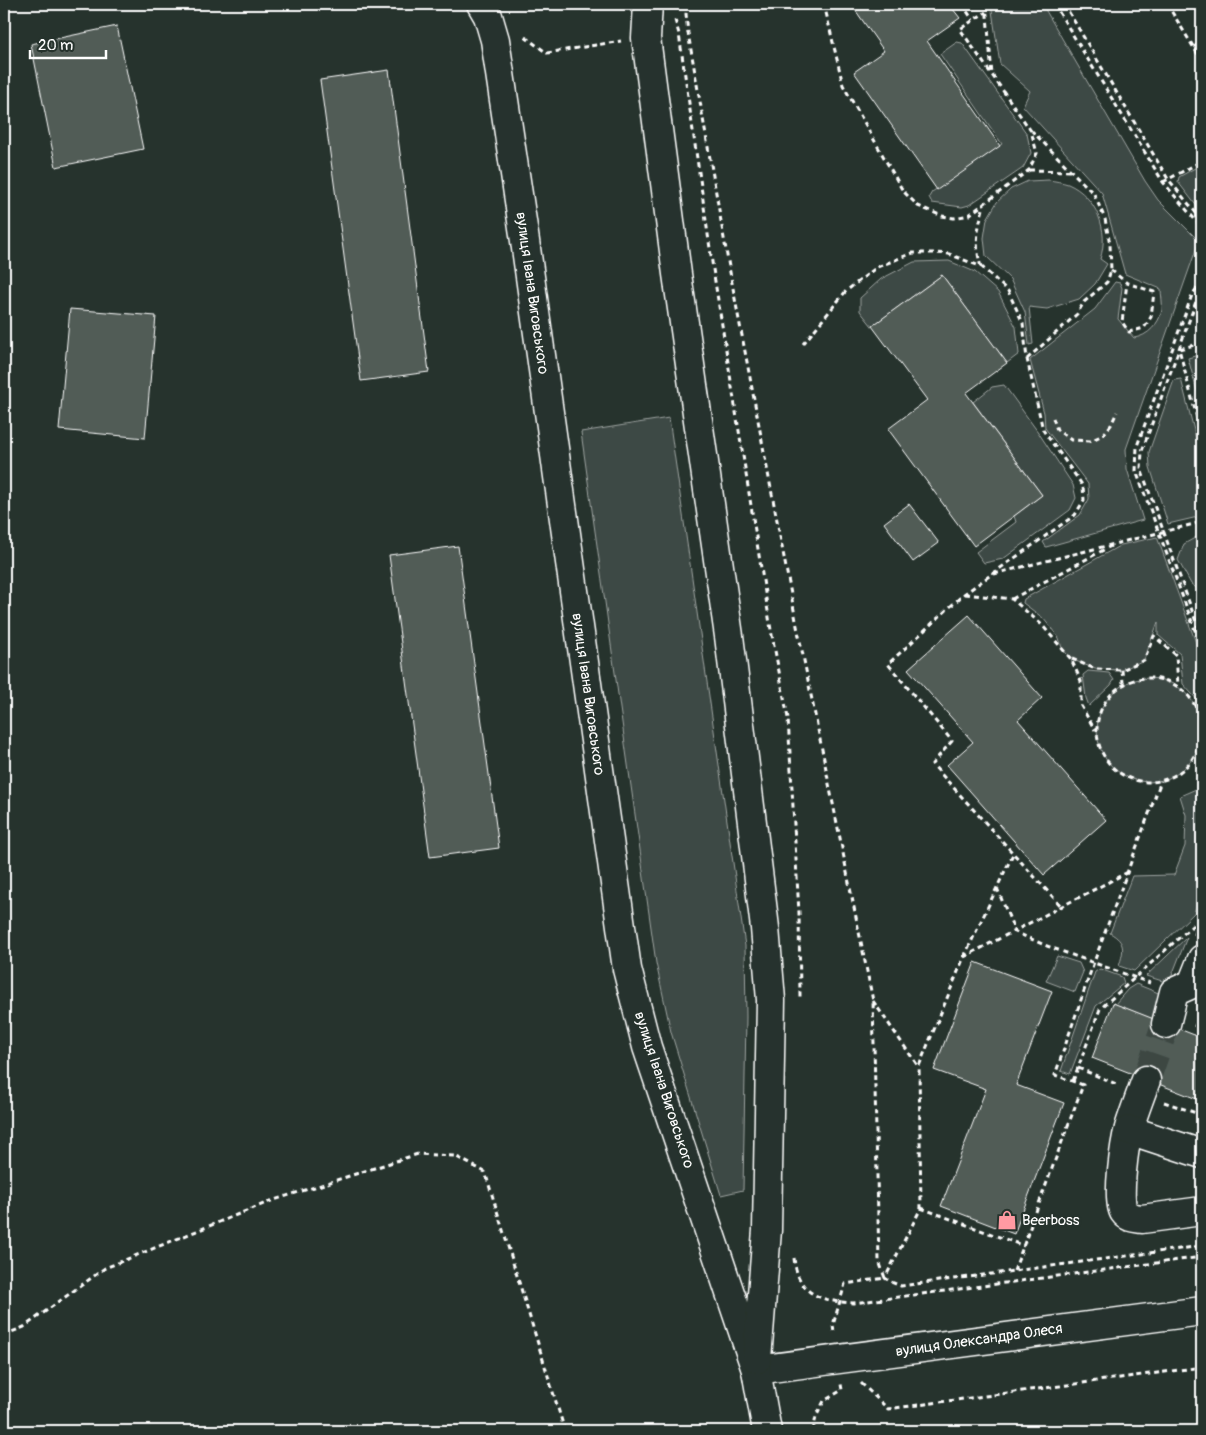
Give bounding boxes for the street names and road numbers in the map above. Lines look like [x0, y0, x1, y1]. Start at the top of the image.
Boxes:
street label: вулиця Івана Виговського [511, 211, 553, 375]
street label: вулиця Івана Виговського [567, 612, 609, 776]
street label: вулиця Івана Виговського [630, 1009, 698, 1171]
street label: вулиця Олександра Олеся [894, 1319, 1064, 1361]

